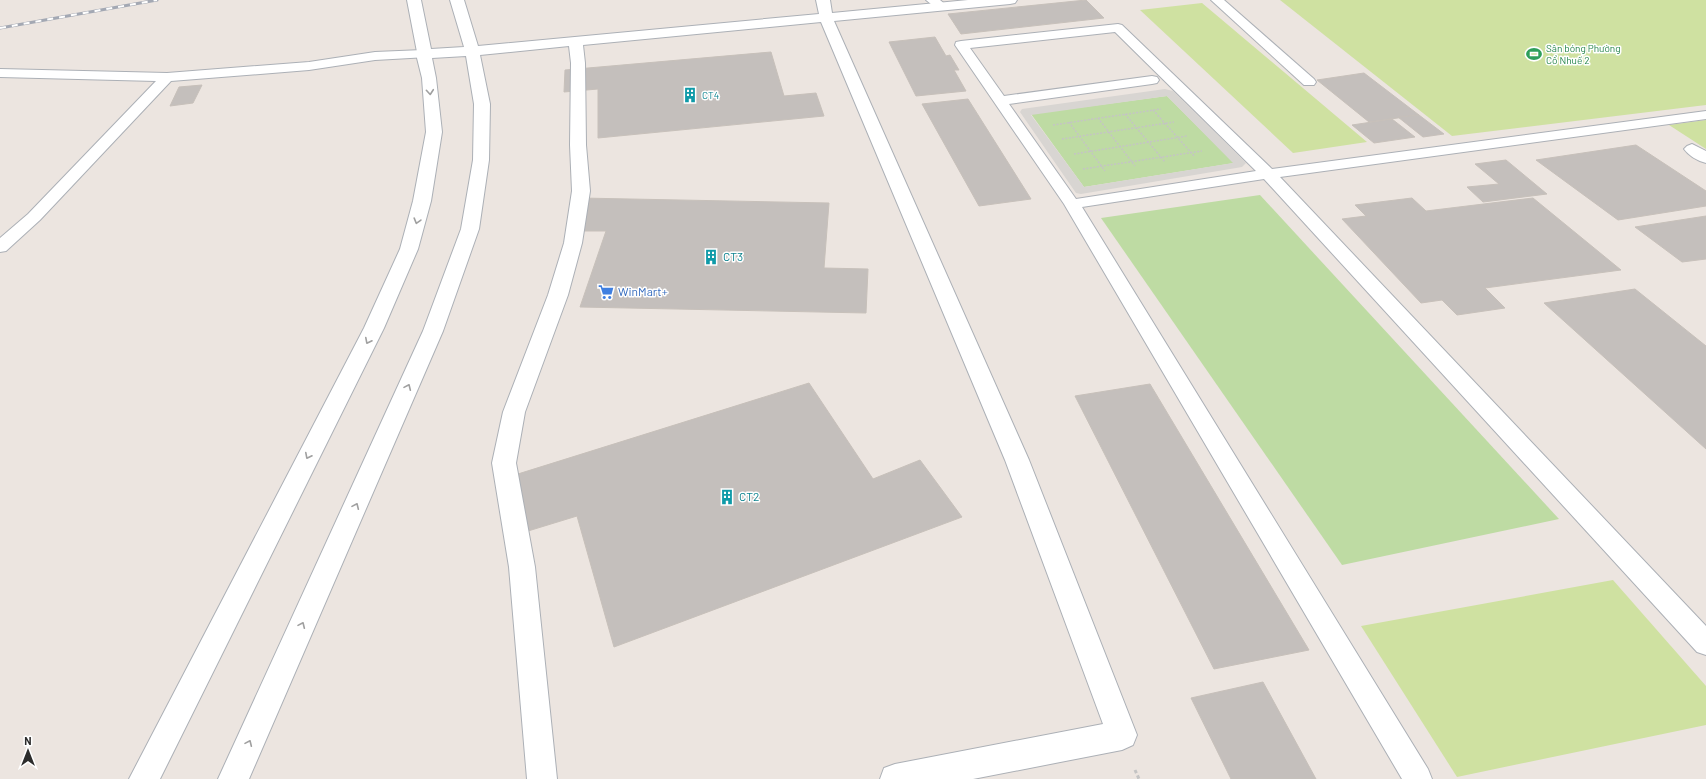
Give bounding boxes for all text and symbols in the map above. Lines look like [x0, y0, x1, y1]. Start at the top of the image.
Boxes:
place label: Sân bóng Phường Cổ Nhuế 2 [1546, 42, 1621, 66]
sports icon: Sân bóng Phường Cổ Nhuế 2 [1525, 45, 1543, 63]
building icon: CT4 [681, 86, 699, 104]
one-way arrow [426, 89, 435, 96]
place label: CT4 [702, 89, 719, 101]
one-way arrow [413, 217, 422, 224]
building icon: CT3 [702, 248, 720, 266]
place label: CT3 [723, 249, 743, 263]
supermarket icon: WinMart+ [597, 283, 615, 301]
place label: WinMart+ [618, 284, 668, 298]
one-way arrow [365, 336, 373, 344]
one-way arrow [403, 384, 411, 392]
one-way arrow [305, 452, 313, 459]
building icon: CT2 [718, 488, 736, 506]
place label: CT2 [739, 489, 759, 503]
one-way arrow [351, 503, 359, 511]
one-way arrow [298, 622, 306, 629]
north arrow [8, 731, 48, 771]
text: N [24, 734, 32, 747]
one-way arrow [244, 740, 252, 748]

